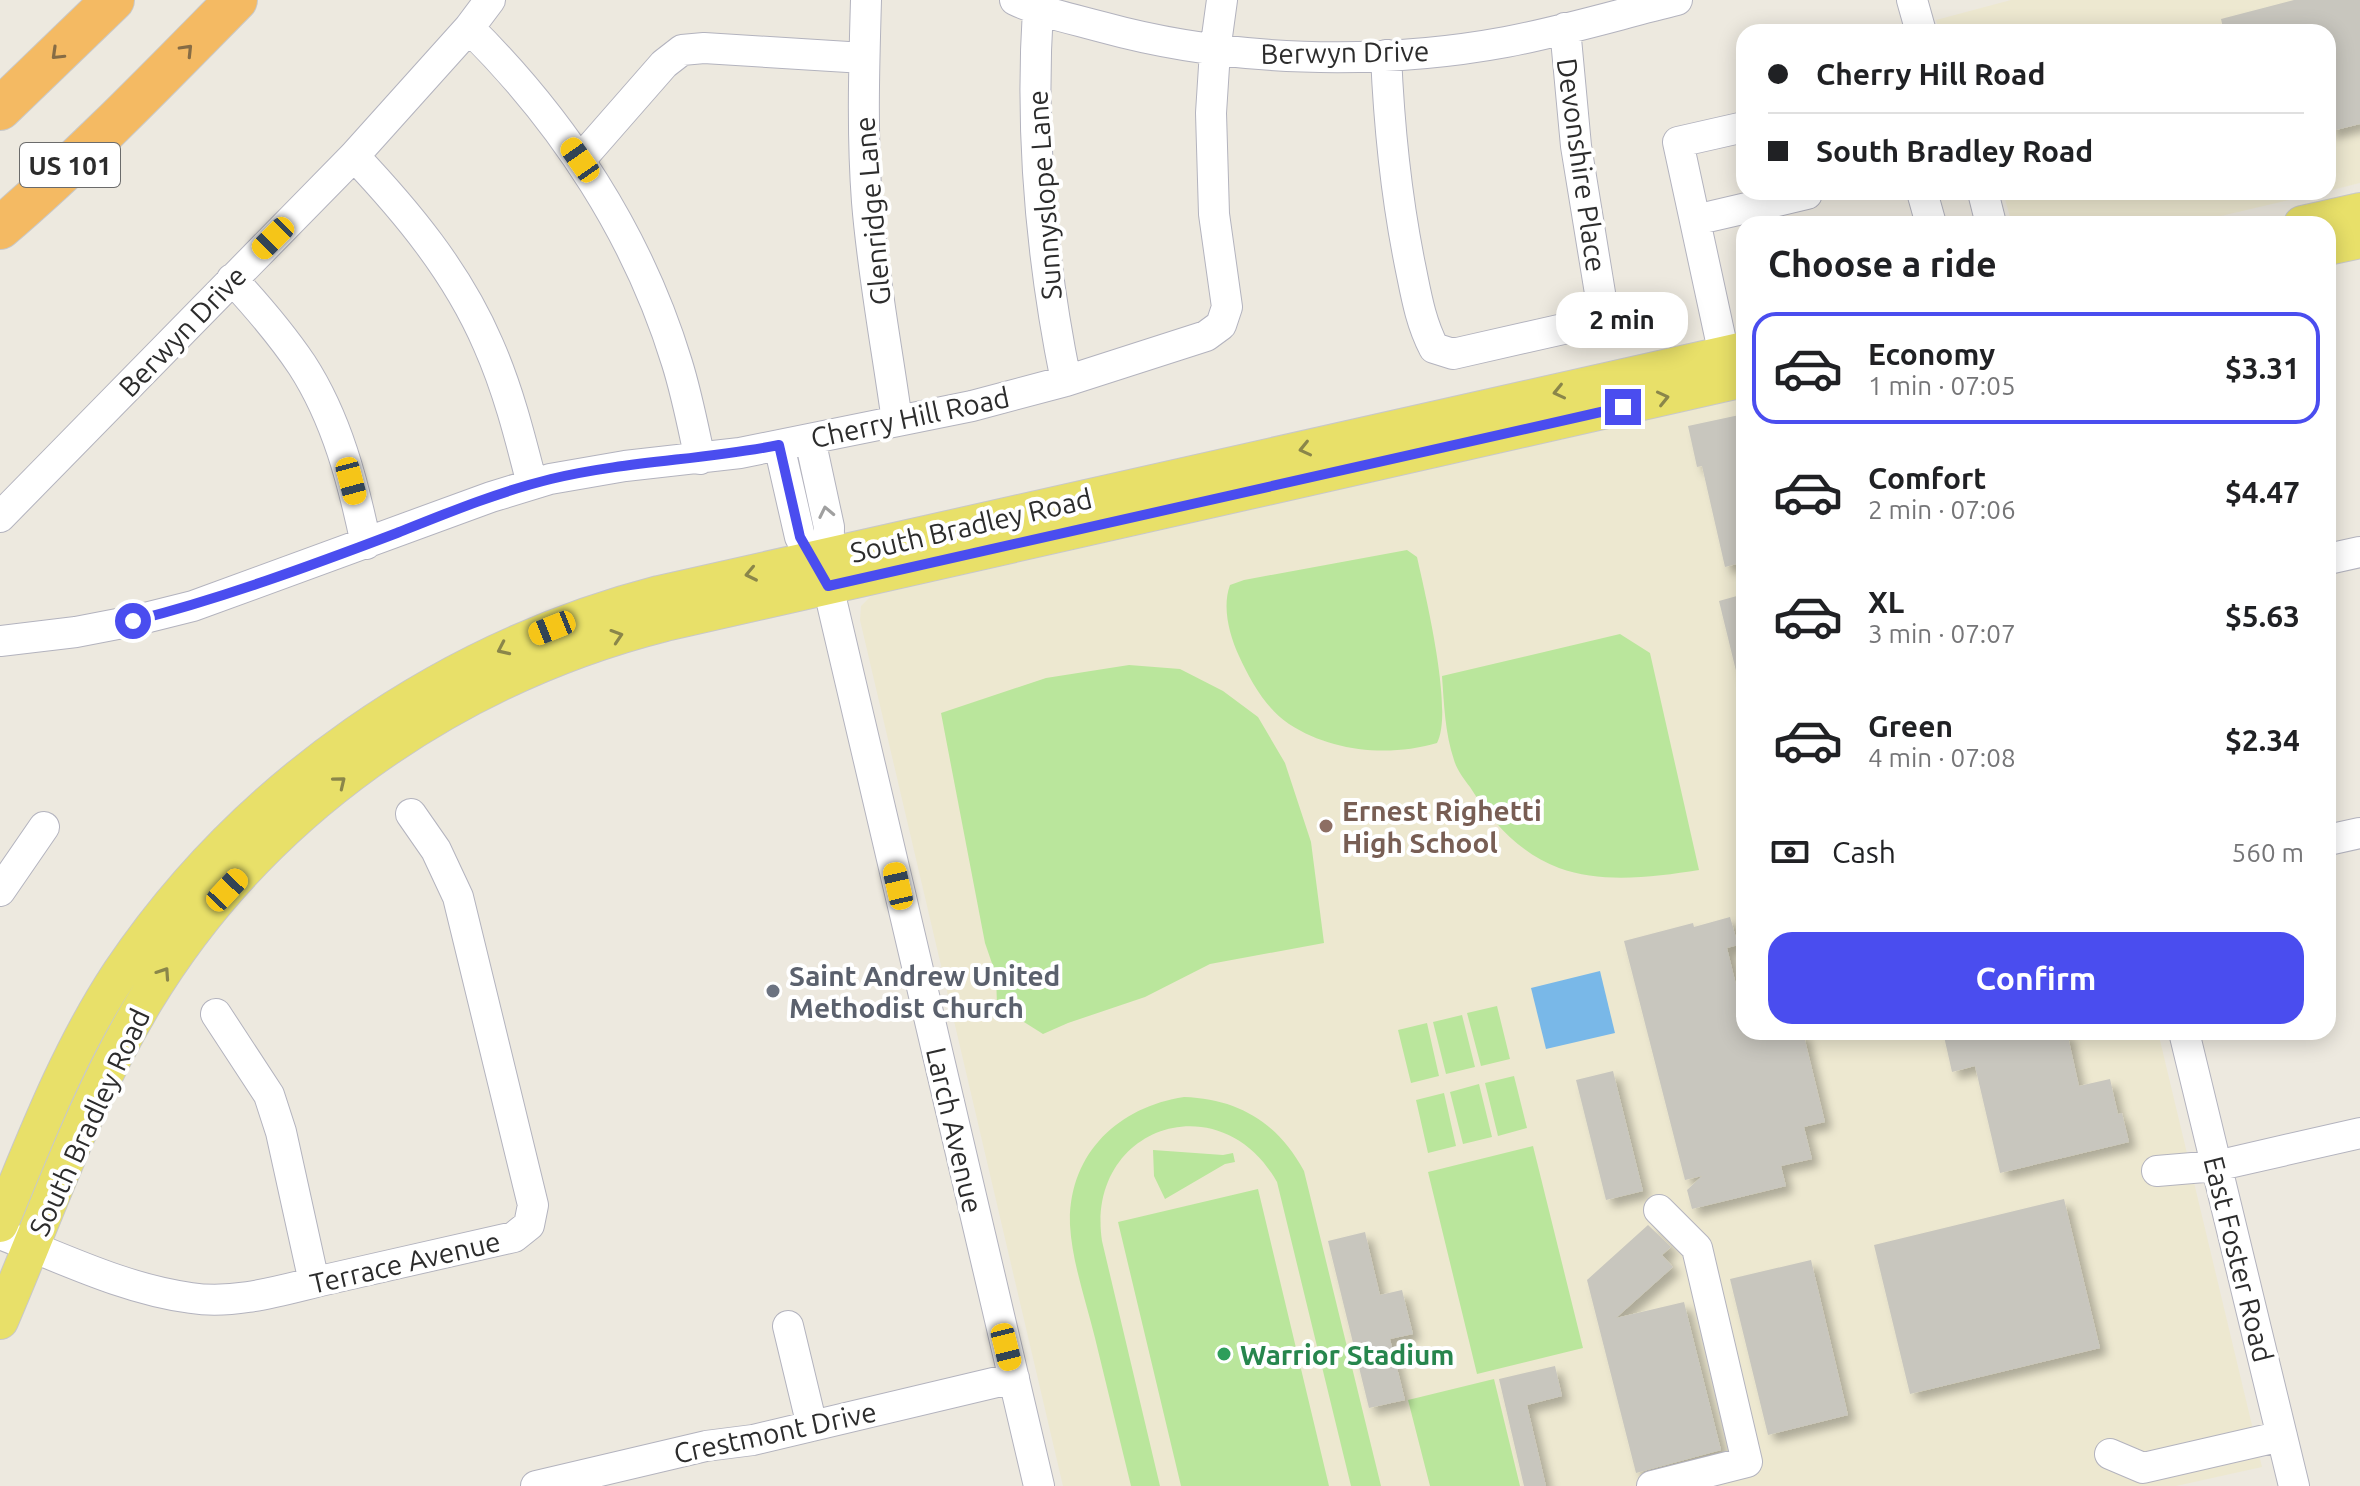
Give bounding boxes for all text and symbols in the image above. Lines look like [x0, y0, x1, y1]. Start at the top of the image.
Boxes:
street label: Berwyn Drive [1260, 35, 1430, 69]
one-way arrow [51, 45, 66, 59]
one-way arrow [178, 45, 192, 59]
street label: Devonshire Place [1552, 56, 1612, 274]
text: Cherry Hill Road [1816, 57, 2045, 91]
street label: Sunnyslope Lane [1021, 89, 1067, 301]
street label: Glenridge Lane [848, 115, 896, 307]
car [556, 133, 604, 187]
text: South Bradley Road [1816, 134, 2093, 168]
road number: US 101 [20, 143, 120, 187]
car [248, 213, 298, 263]
text: Choose a ride [1768, 243, 1997, 284]
street label: Berwyn Drive [112, 260, 252, 402]
callout: 2 min [1557, 291, 1689, 347]
text: 2 min [1589, 305, 1655, 334]
icon: car [1772, 332, 1844, 404]
text: Economy [1868, 337, 1995, 371]
text: $3.31 [2225, 351, 2300, 385]
text: 1 min · 07:05 [1868, 371, 2016, 400]
street label: Cherry Hill Road [808, 381, 1012, 453]
one-way arrow [1552, 383, 1566, 400]
route end [1605, 389, 1641, 425]
one-way arrow [1655, 390, 1669, 407]
one-way arrow [1299, 440, 1312, 457]
car [333, 455, 369, 507]
icon: car [1772, 456, 1844, 528]
text: Comfort [1868, 461, 1986, 495]
text: $4.47 [2225, 475, 2300, 509]
street label: South Bradley Road [847, 482, 1095, 568]
text: 2 min · 07:06 [1868, 495, 2016, 524]
one-way arrow [818, 506, 835, 519]
one-way arrow [745, 565, 758, 582]
icon: car [1772, 580, 1844, 652]
text: XL [1868, 585, 1904, 619]
text: $5.63 [2225, 599, 2300, 633]
route start [115, 603, 151, 639]
car [525, 608, 579, 648]
text: 3 min · 07:07 [1868, 619, 2016, 648]
one-way arrow [610, 629, 624, 645]
one-way arrow [497, 639, 511, 655]
icon: car [1772, 704, 1844, 776]
text: Green [1868, 709, 1953, 743]
text: $2.34 [2225, 723, 2300, 757]
text: 4 min · 07:08 [1868, 743, 2016, 772]
one-way arrow [331, 778, 346, 792]
place label: Ernest Righetti High School [1342, 795, 1542, 858]
marker: Ernest Righetti High School [1317, 817, 1335, 835]
icon: cash [1768, 830, 1812, 874]
text: Cash [1832, 835, 1896, 869]
text: 560 m [2232, 838, 2304, 867]
car [881, 860, 915, 912]
car [202, 864, 252, 916]
button: Confirm [1768, 932, 2304, 1024]
place label: Saint Andrew United Methodist Church [789, 960, 1060, 1023]
one-way arrow [154, 967, 169, 981]
marker: Saint Andrew United Methodist Church [764, 982, 782, 1000]
street label: South Bradley Road [23, 1004, 155, 1240]
street label: Larch Avenue [921, 1044, 989, 1216]
street label: East Foster Road [2198, 1153, 2280, 1365]
street label: Terrace Avenue [307, 1225, 503, 1299]
car [989, 1321, 1023, 1373]
place label: Warrior Stadium [1240, 1339, 1454, 1370]
marker: Warrior Stadium [1215, 1345, 1233, 1363]
street label: Crestmont Drive [671, 1395, 879, 1469]

